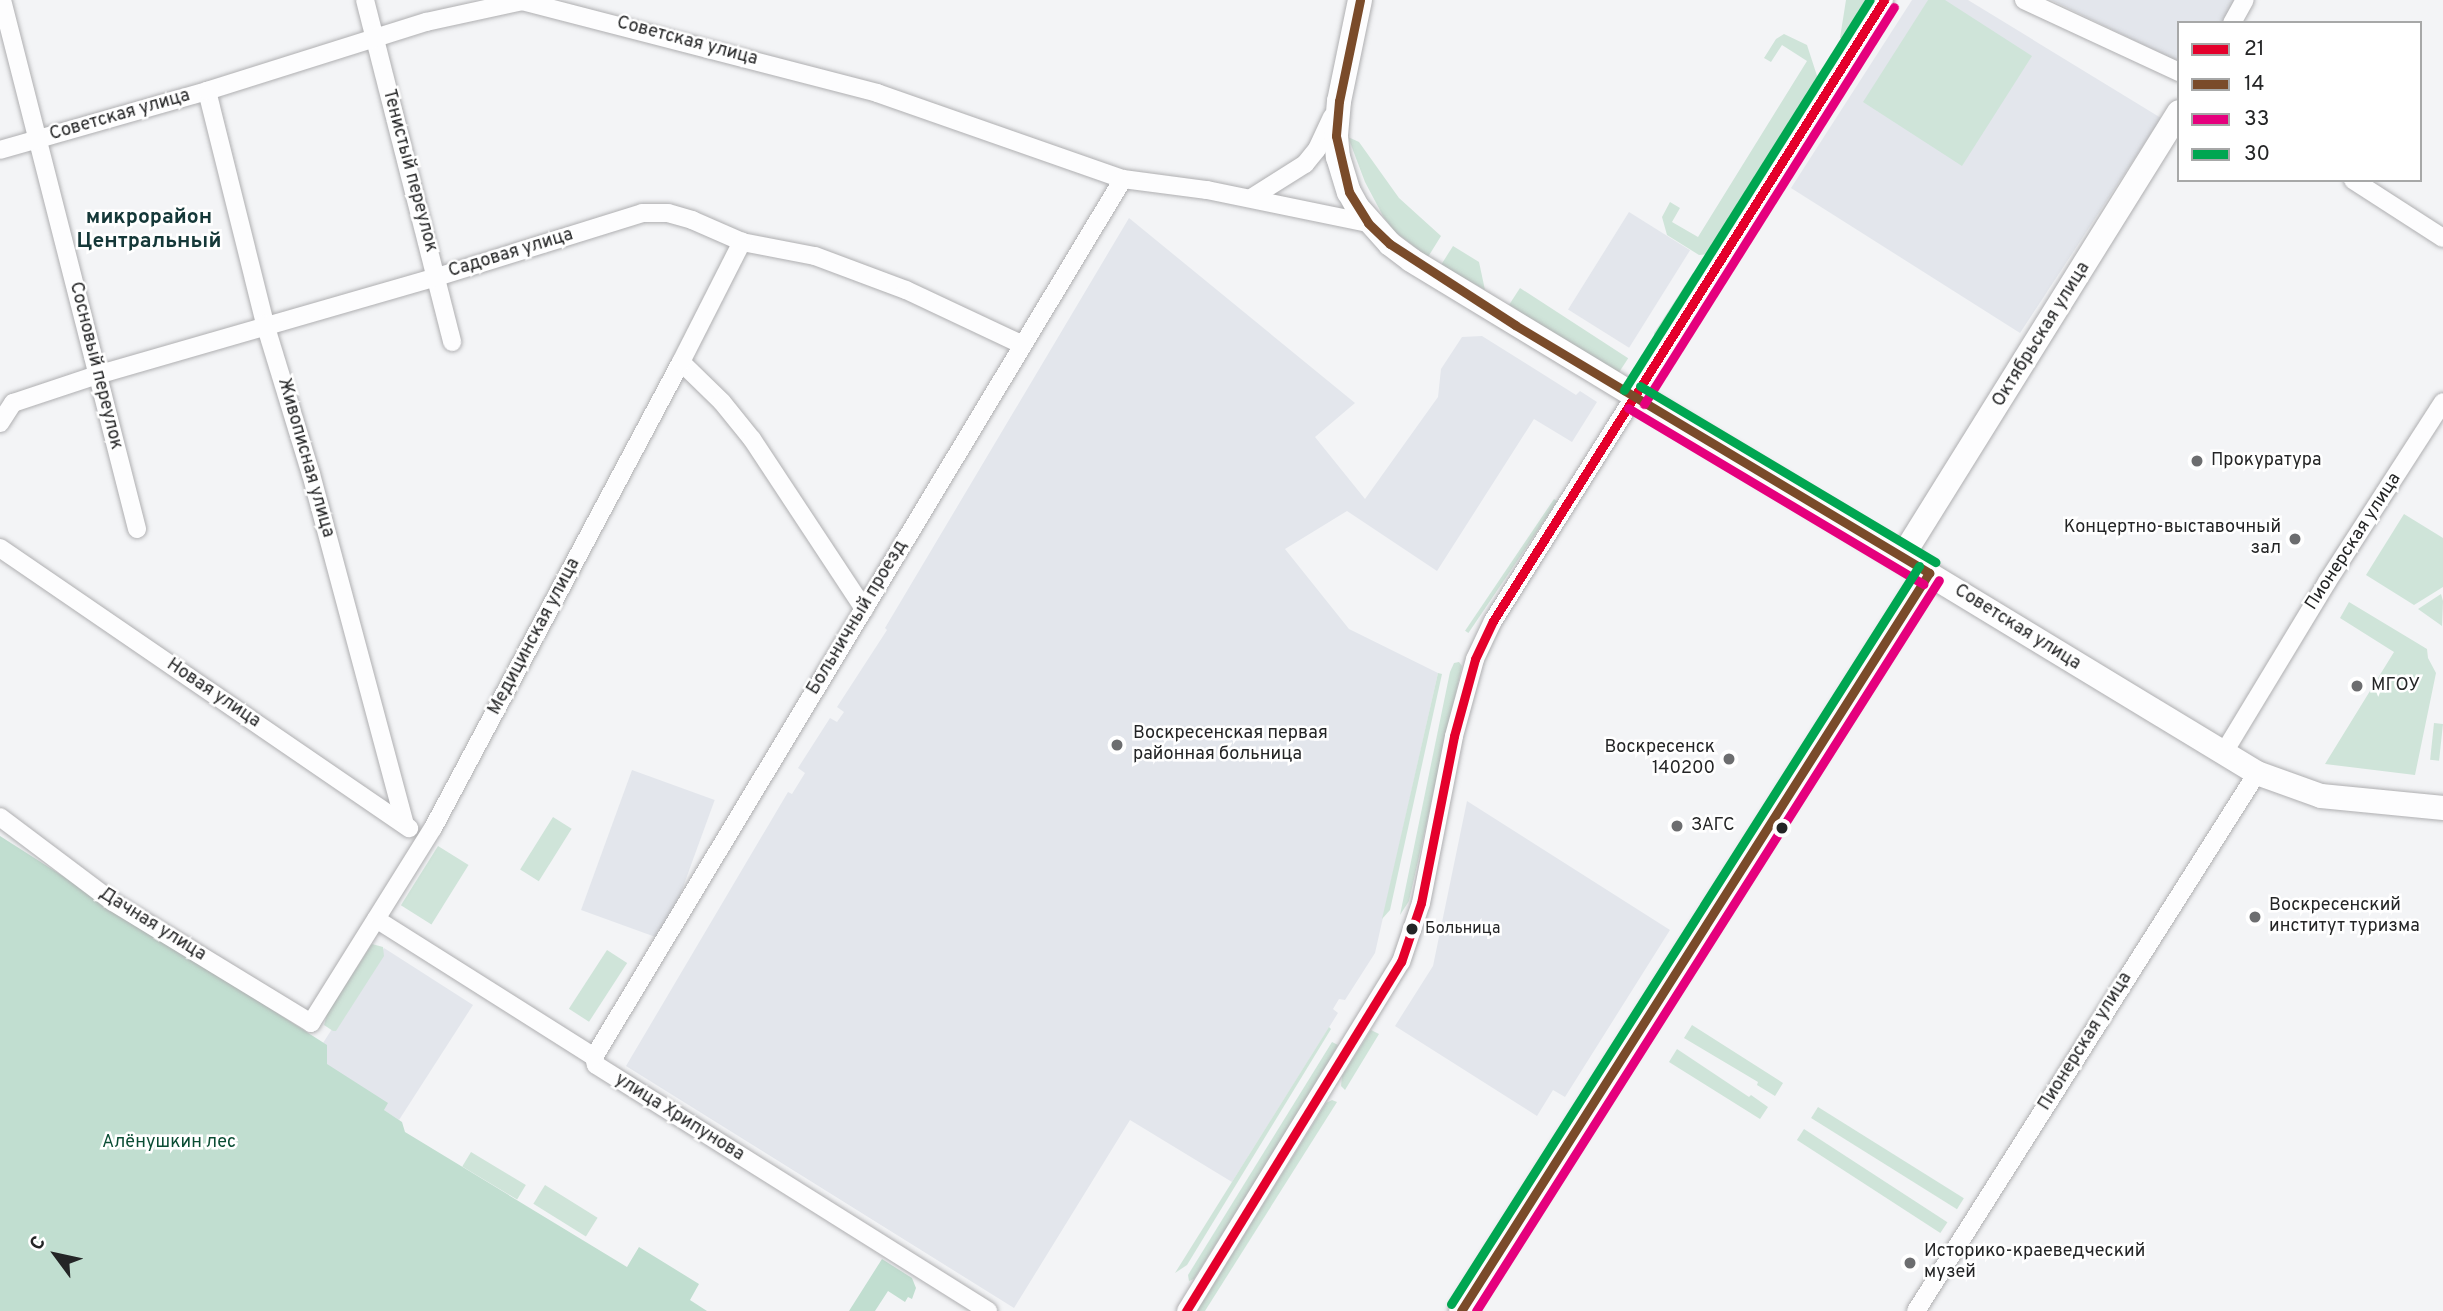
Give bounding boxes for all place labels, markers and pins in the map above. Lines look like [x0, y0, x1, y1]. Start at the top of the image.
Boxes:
place label: Прокуратура [2211, 450, 2322, 472]
marker: Прокуратура [2189, 453, 2205, 469]
place label: Концертно-выставочный зал [2064, 518, 2281, 560]
marker: Концертно-выставочный зал [2287, 531, 2303, 547]
place label: МГОУ [2371, 675, 2420, 697]
marker: МГОУ [2349, 678, 2365, 694]
place label: Воскресенская первая районная больница [1133, 724, 1328, 766]
marker: Воскресенская первая районная больница [1107, 735, 1127, 755]
place label: Воскресенск 140200 [1604, 738, 1715, 780]
marker: Воскресенск 140200 [1721, 751, 1737, 767]
place label: ЗАГС [1691, 815, 1735, 837]
marker: ЗАГС [1669, 818, 1685, 834]
unlabelled marker [1775, 821, 1789, 835]
place label: Воскресенский институт туризма [2269, 896, 2420, 939]
marker: Воскресенский институт туризма [2247, 909, 2263, 925]
place label: Больница [1425, 919, 1500, 939]
marker: Больница [1405, 922, 1419, 936]
place label: Историко-краеведческий музей [1924, 1242, 2145, 1284]
marker: Историко-краеведческий музей [1902, 1255, 1918, 1271]

